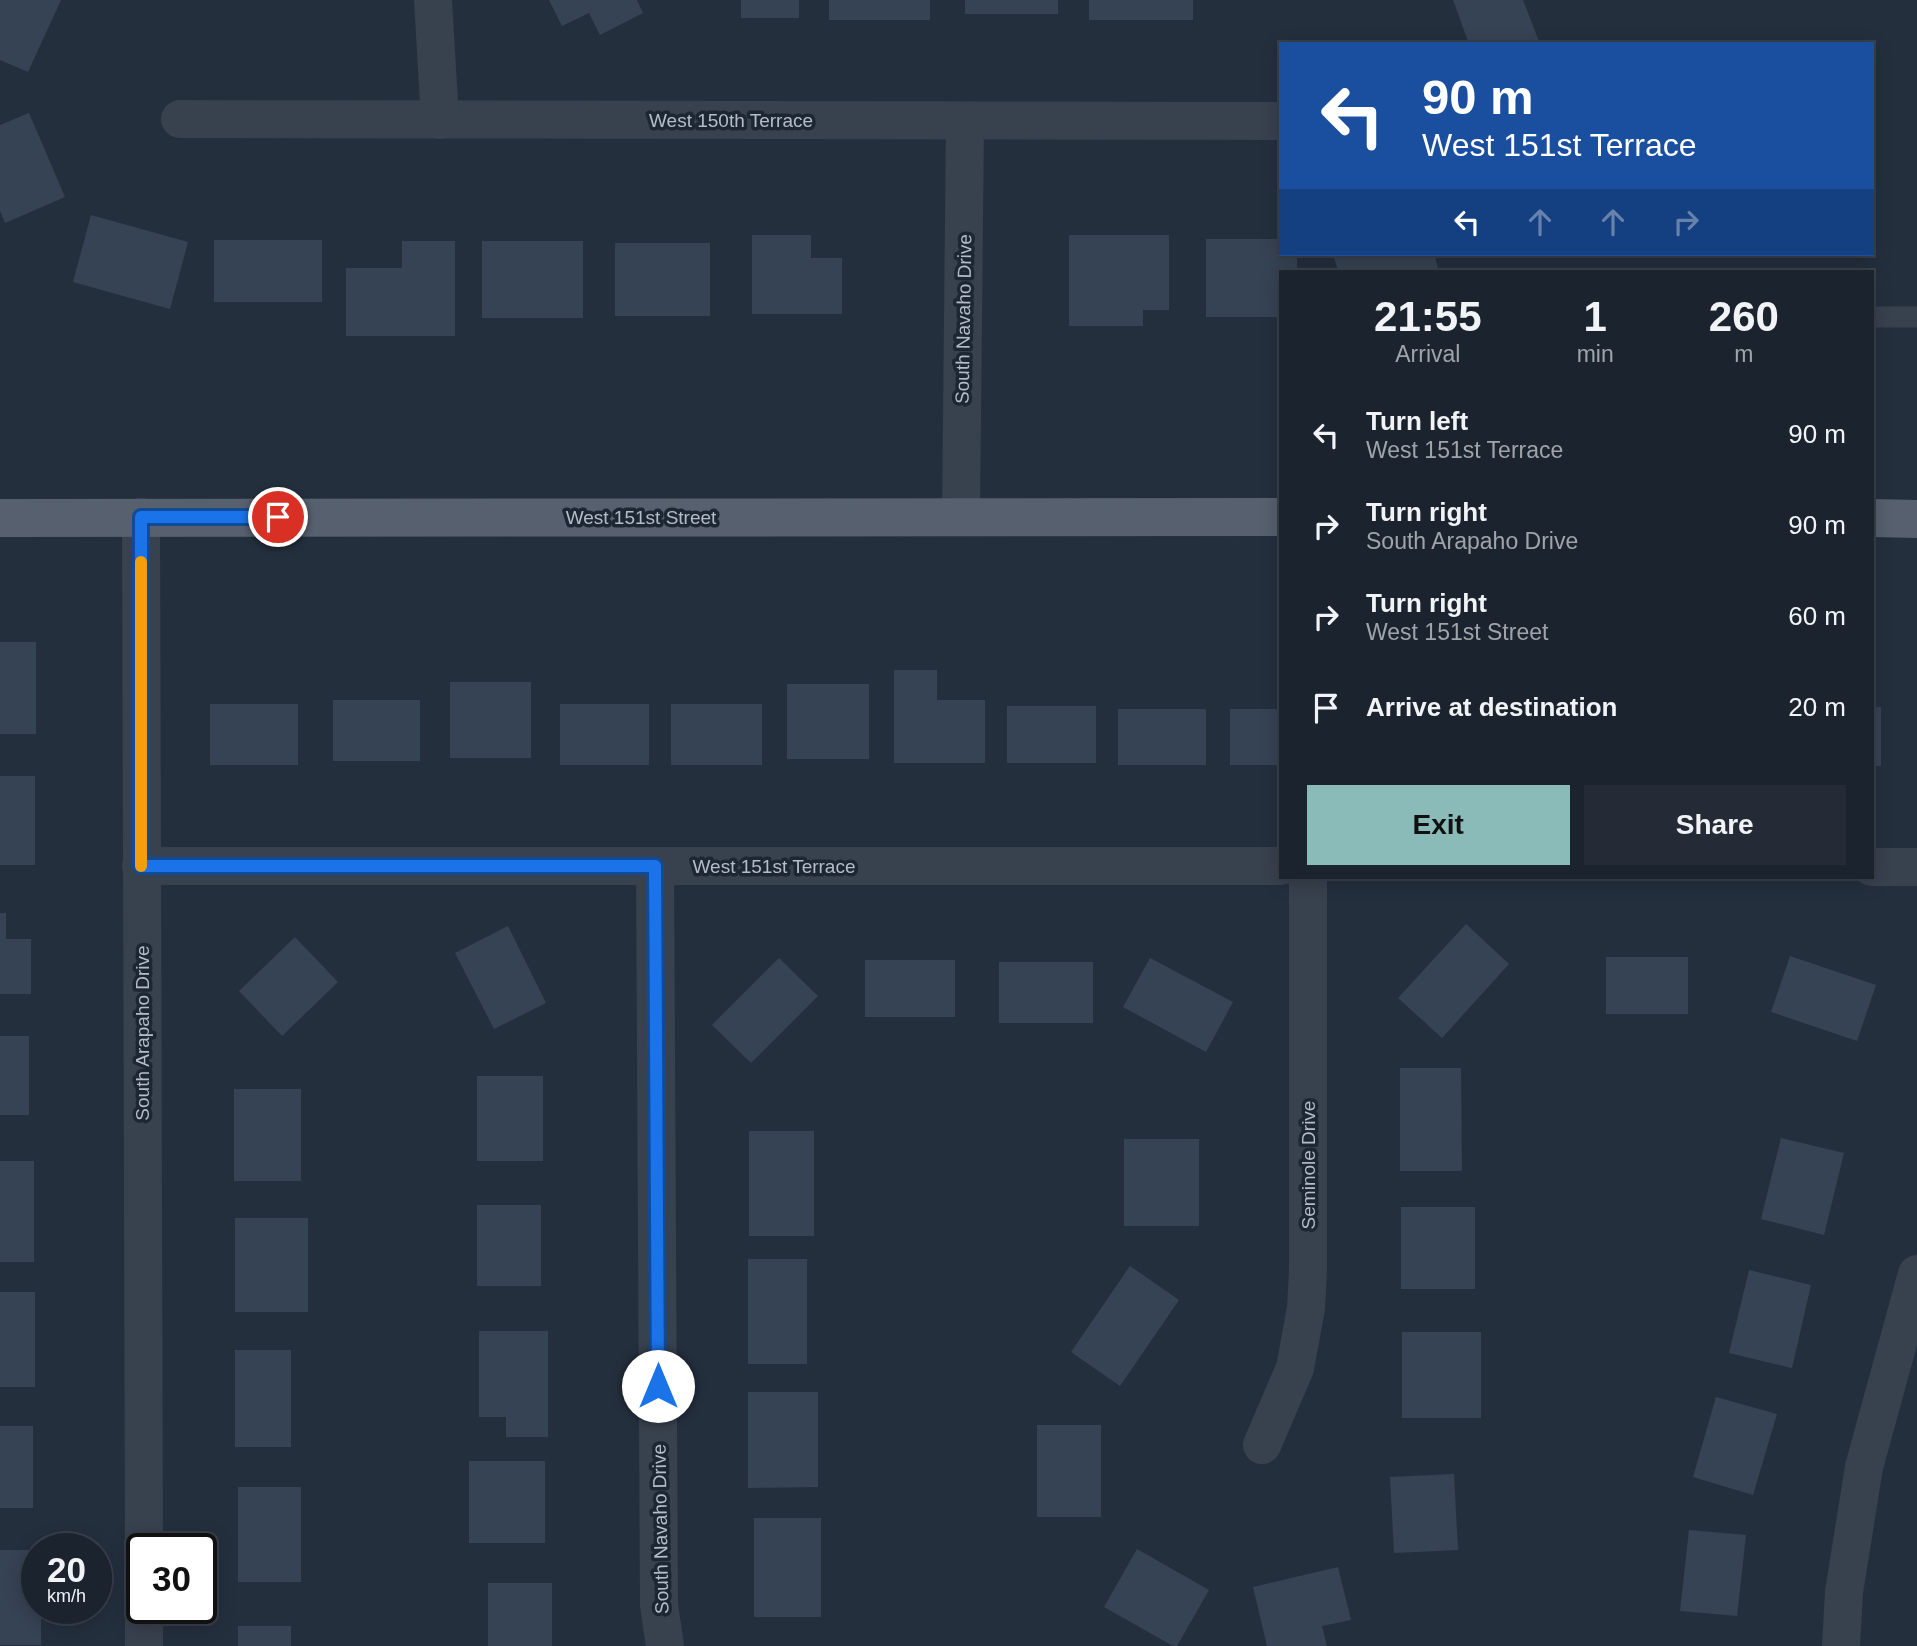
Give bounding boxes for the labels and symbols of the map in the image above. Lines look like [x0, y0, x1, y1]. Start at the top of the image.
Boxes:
street label: West 150th Terrace [649, 110, 813, 131]
street label: South Navaho Drive [952, 234, 975, 404]
pin [248, 487, 308, 547]
street label: West 151st Street [566, 507, 717, 528]
street label: West 151st Terrace [693, 856, 855, 877]
street label: South Arapaho Drive [132, 945, 153, 1121]
street label: Seminole Drive [1298, 1101, 1319, 1229]
position arrow [621, 1349, 695, 1423]
street label: South Navaho Drive [649, 1444, 672, 1614]
speed limit sign: 30 [126, 1533, 217, 1624]

